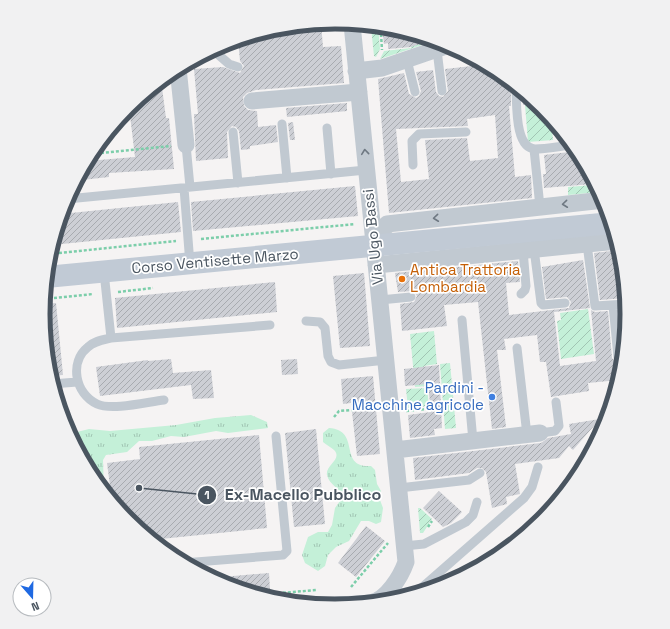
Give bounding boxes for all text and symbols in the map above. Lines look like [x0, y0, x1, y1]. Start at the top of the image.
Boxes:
one-way arrow [360, 149, 369, 155]
street label: Via Ugo Bassi [358, 188, 387, 286]
one-way arrow [562, 199, 568, 208]
one-way arrow [433, 213, 439, 222]
street label: Corso Ventisette Marzo [131, 244, 299, 277]
place label: Antica Trattoria Lombardia [410, 260, 521, 296]
marker: Antica Trattoria Lombardia [397, 274, 407, 284]
place label: Pardini - Macchine agricole [352, 378, 484, 414]
marker: Pardini - Macchine agricole [487, 392, 497, 402]
callout: Ex-Macello Pubblico [197, 481, 389, 509]
text: Ex-Macello Pubblico [225, 484, 381, 505]
text: 1 [204, 487, 210, 503]
north arrow [12, 577, 52, 617]
text: N [30, 599, 41, 614]

